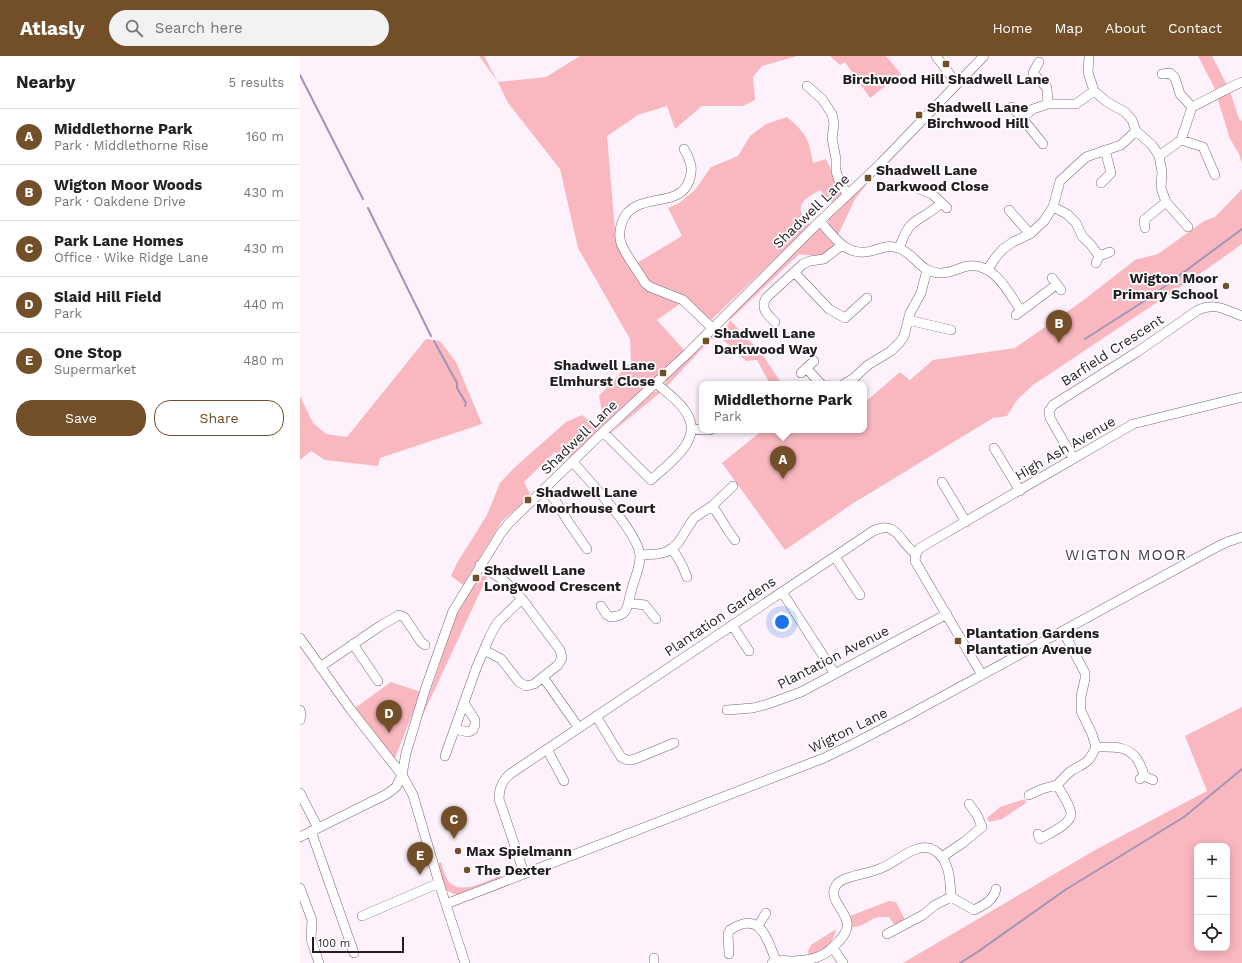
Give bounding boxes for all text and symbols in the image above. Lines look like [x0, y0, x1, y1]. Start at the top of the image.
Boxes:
search box [109, 10, 389, 46]
text: Atlasly [20, 17, 85, 40]
icon: search [123, 17, 145, 39]
text: Search here [155, 19, 243, 37]
text: Home [992, 20, 1032, 36]
text: Map [1054, 20, 1083, 36]
text: About [1105, 20, 1146, 36]
text: Contact [1168, 20, 1222, 36]
marker: Birchwood Hill Shadwell Lane [941, 59, 951, 69]
place label: Birchwood Hill Shadwell Lane [843, 71, 1049, 87]
text: Nearby [16, 72, 75, 92]
text: 5 results [229, 75, 284, 90]
place label: Shadwell Lane Birchwood Hill [927, 99, 1029, 131]
marker: Shadwell Lane Birchwood Hill [914, 110, 924, 120]
text: Middlethorne Park [54, 120, 193, 138]
text: A [25, 129, 33, 144]
text: 160 m [246, 129, 284, 144]
text: Park · Middlethorne Rise [54, 138, 209, 153]
place label: Shadwell Lane Darkwood Close [876, 162, 989, 194]
street label: Shadwell Lane [770, 171, 852, 251]
marker: Shadwell Lane Darkwood Close [863, 173, 873, 183]
text: Wigton Moor Woods [54, 176, 202, 194]
text: B [25, 185, 33, 200]
text: 430 m [244, 185, 284, 200]
text: Park · Oakdene Drive [54, 194, 186, 209]
text: Park Lane Homes [54, 232, 183, 250]
text: C [25, 241, 33, 256]
text: 430 m [244, 241, 284, 256]
text: Office · Wike Ridge Lane [54, 250, 208, 265]
place label: Wigton Moor Primary School [1113, 270, 1218, 302]
marker: Wigton Moor Primary School [1221, 281, 1231, 291]
text: Slaid Hill Field [54, 288, 161, 306]
text: D [24, 297, 34, 312]
text: 440 m [243, 297, 284, 312]
text: Park [54, 306, 82, 321]
pin: B [1046, 310, 1072, 343]
street label: Barfield Crescent [1058, 311, 1166, 389]
place label: Shadwell Lane Darkwood Way [714, 325, 818, 357]
marker: Shadwell Lane Darkwood Way [701, 336, 711, 346]
text: One Stop [54, 344, 122, 362]
text: E [25, 353, 33, 368]
text: 480 m [243, 353, 284, 368]
place label: Shadwell Lane Elmhurst Close [550, 357, 655, 389]
text: Supermarket [54, 362, 136, 377]
marker: Shadwell Lane Elmhurst Close [658, 368, 668, 378]
popup [699, 381, 867, 433]
text: Middlethorne Park [714, 391, 852, 409]
street label: Shadwell Lane [538, 397, 620, 477]
button: Save [16, 400, 146, 436]
button: Share [154, 400, 284, 436]
text: Park [714, 409, 742, 424]
street label: High Ash Avenue [1012, 413, 1118, 483]
pin: A [770, 446, 796, 479]
place label: Shadwell Lane Moorhouse Court [536, 484, 655, 516]
marker: Shadwell Lane Moorhouse Court [523, 495, 533, 505]
district label: WIGTON MOOR [1065, 546, 1187, 564]
place label: Shadwell Lane Longwood Crescent [484, 562, 621, 594]
marker: Shadwell Lane Longwood Crescent [471, 573, 481, 583]
street label: Plantation Gardens [661, 573, 779, 659]
your location [772, 612, 792, 632]
street label: Plantation Avenue [774, 622, 892, 692]
place label: Plantation Gardens Plantation Avenue [966, 625, 1100, 657]
marker: Plantation Gardens Plantation Avenue [953, 636, 963, 646]
pin: D [376, 700, 402, 733]
street label: Wigton Lane [806, 704, 890, 756]
pin: C [441, 806, 467, 839]
pin: E [407, 842, 433, 875]
place label: Max Spielmann [466, 843, 572, 859]
map controls [1194, 843, 1230, 951]
button: + [1194, 843, 1230, 879]
marker: Max Spielmann [453, 846, 463, 856]
place label: The Dexter [475, 862, 551, 878]
marker: The Dexter [462, 865, 472, 875]
button: − [1194, 879, 1230, 915]
button: locate [1194, 915, 1230, 951]
scale bar [312, 935, 404, 954]
text: 100 m [318, 937, 350, 950]

